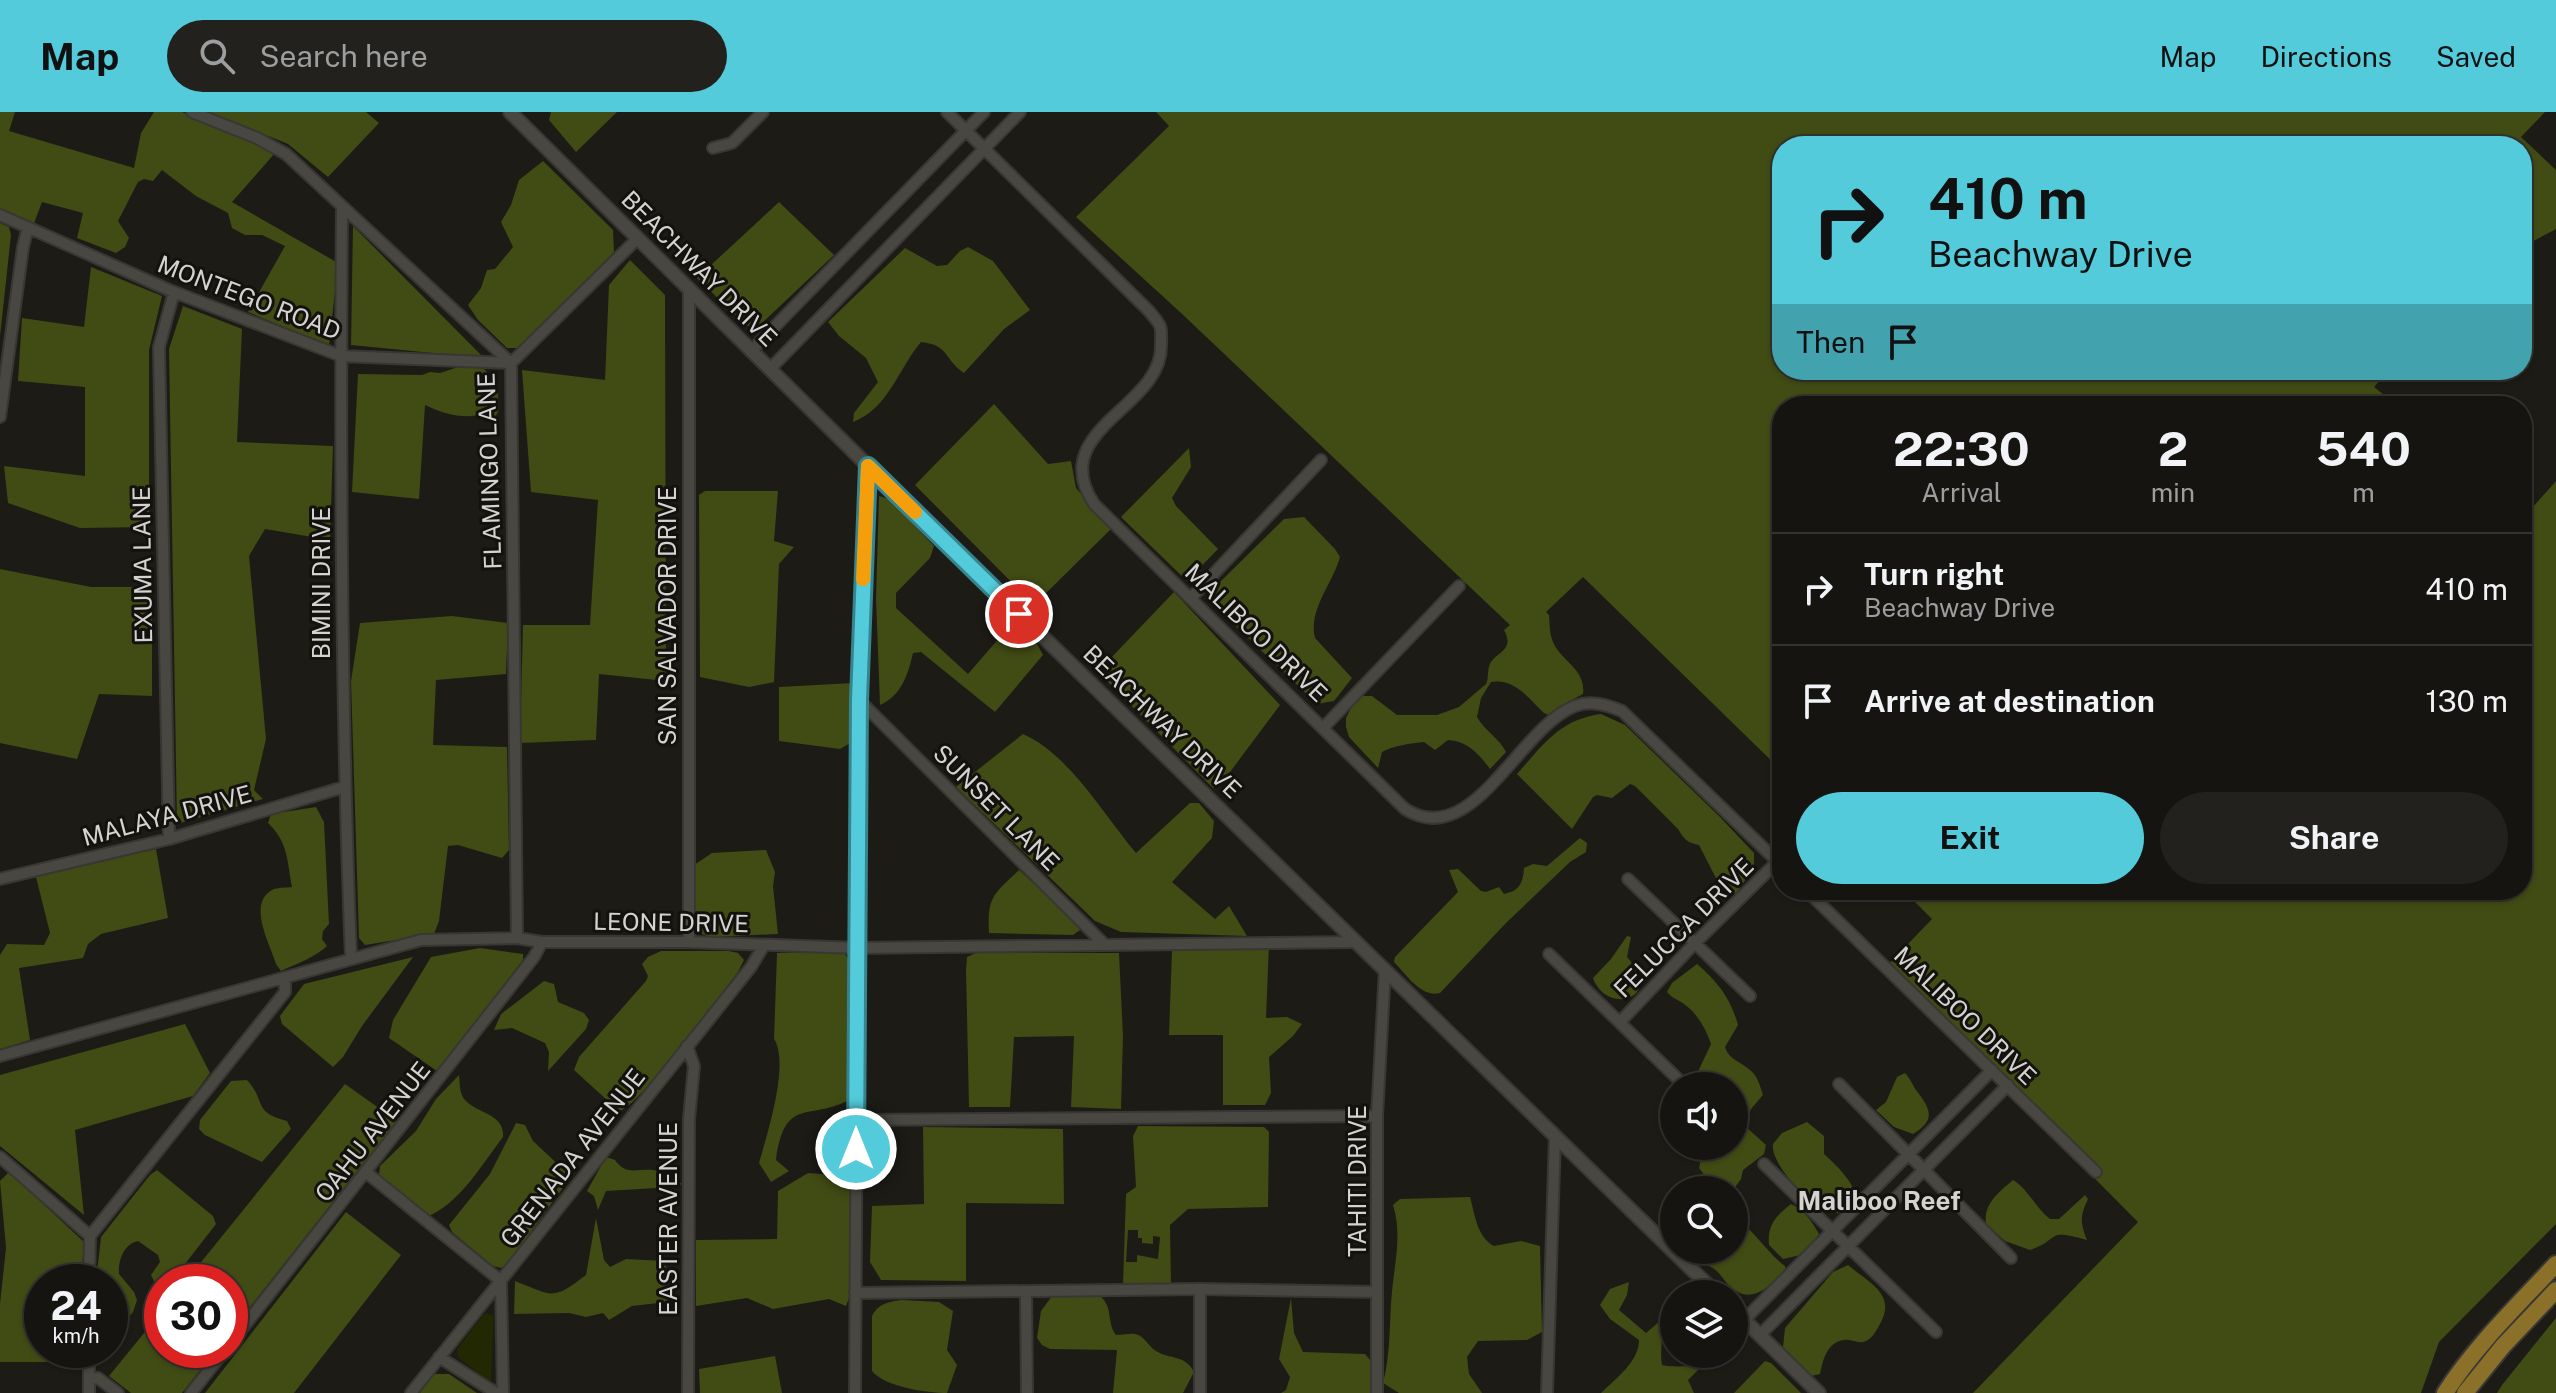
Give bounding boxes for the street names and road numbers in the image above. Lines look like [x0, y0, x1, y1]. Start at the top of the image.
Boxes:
street label: BEACHWAY DRIVE [616, 185, 783, 352]
street label: MONTEGO ROAD [154, 249, 345, 345]
street label: FLAMINGO LANE [472, 372, 506, 570]
street label: EXUMA LANE [127, 486, 157, 644]
street label: SAN SALVADOR DRIVE [653, 486, 681, 746]
street label: BIMINI DRIVE [307, 507, 335, 659]
street label: MALIBOO DRIVE [1180, 557, 1334, 707]
street label: BEACHWAY DRIVE [1078, 639, 1247, 804]
street label: SUNSET LANE [928, 738, 1066, 876]
street label: MALAYA DRIVE [79, 779, 254, 851]
street label: FELUCCA DRIVE [1608, 852, 1759, 1003]
street label: LEONE DRIVE [593, 907, 749, 937]
street label: MALIBOO DRIVE [1889, 940, 2043, 1090]
street label: OAHU AVENUE [309, 1056, 436, 1207]
street label: GRENADA AVENUE [494, 1063, 650, 1252]
street label: TAHITI DRIVE [1343, 1105, 1371, 1257]
street label: EASTER AVENUE [654, 1122, 682, 1316]

